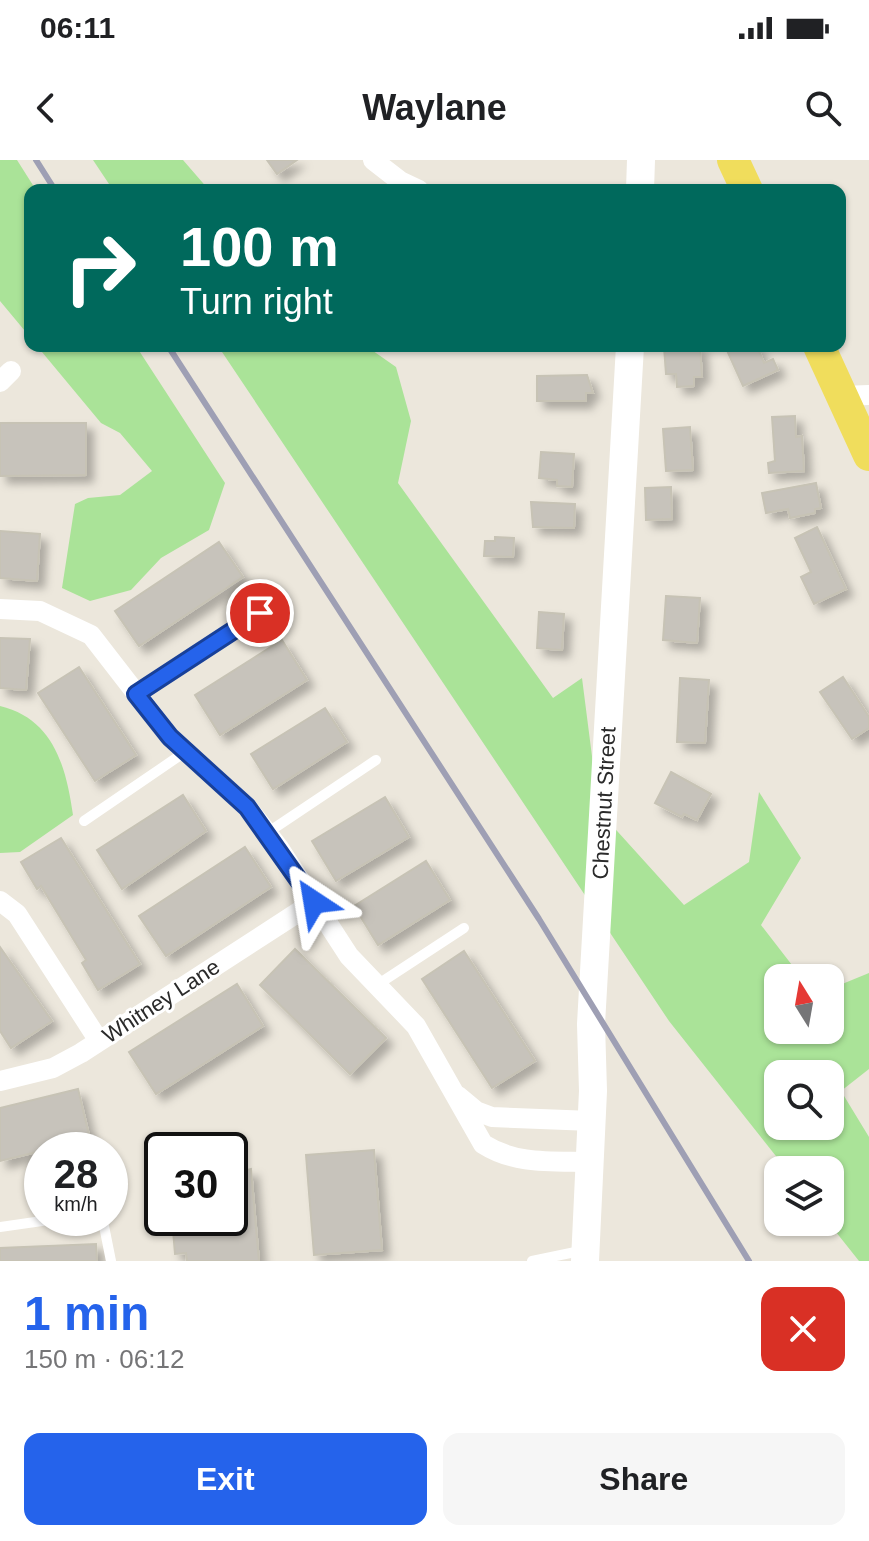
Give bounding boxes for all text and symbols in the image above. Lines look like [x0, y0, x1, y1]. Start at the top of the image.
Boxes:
text: 06:11 [40, 11, 115, 44]
icon: back [24, 86, 68, 130]
icon: search [801, 86, 845, 130]
text: Waylane [362, 87, 507, 128]
text: 100 m [180, 215, 339, 278]
icon: right [48, 216, 152, 320]
text: Turn right [180, 281, 333, 322]
pin [226, 579, 294, 647]
icon: arrive [238, 591, 282, 635]
street label: Chestnut Street [588, 726, 620, 880]
position arrow [272, 860, 356, 944]
street label: Whitney Lane [98, 954, 224, 1048]
north arrow [764, 964, 844, 1044]
map controls [764, 964, 844, 1236]
button: search [764, 1060, 844, 1140]
speed limit sign: 30 [144, 1132, 248, 1236]
text: 28 [54, 1152, 98, 1196]
button: layers [764, 1156, 844, 1236]
text: km/h [54, 1193, 98, 1215]
text: 1 min [24, 1287, 149, 1340]
button: close [761, 1287, 845, 1371]
text: 150 m · 06:12 [24, 1344, 184, 1374]
button: Exit [24, 1433, 427, 1525]
button: Share [443, 1433, 845, 1525]

